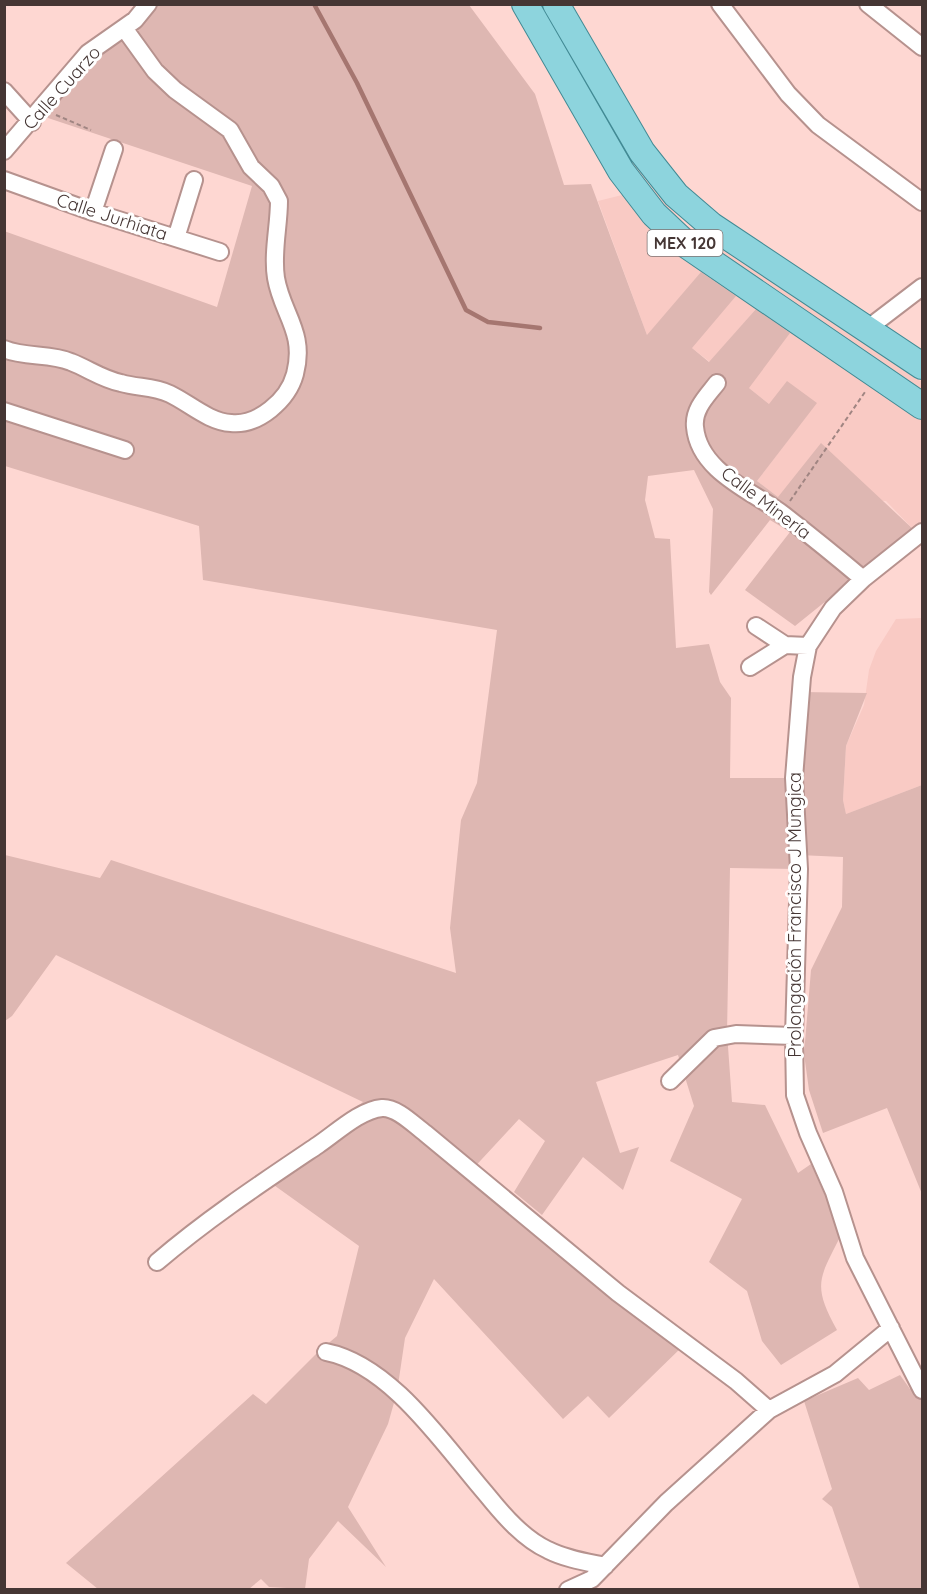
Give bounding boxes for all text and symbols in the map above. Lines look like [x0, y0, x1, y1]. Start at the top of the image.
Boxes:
street label: Calle Cuarzo [18, 41, 105, 134]
street label: Calle Jurhiata [54, 188, 171, 245]
road number: MEX 120 [648, 230, 722, 256]
street label: Calle Minería [717, 461, 816, 544]
street label: Prolongación Francisco J Mungica [783, 772, 806, 1058]

